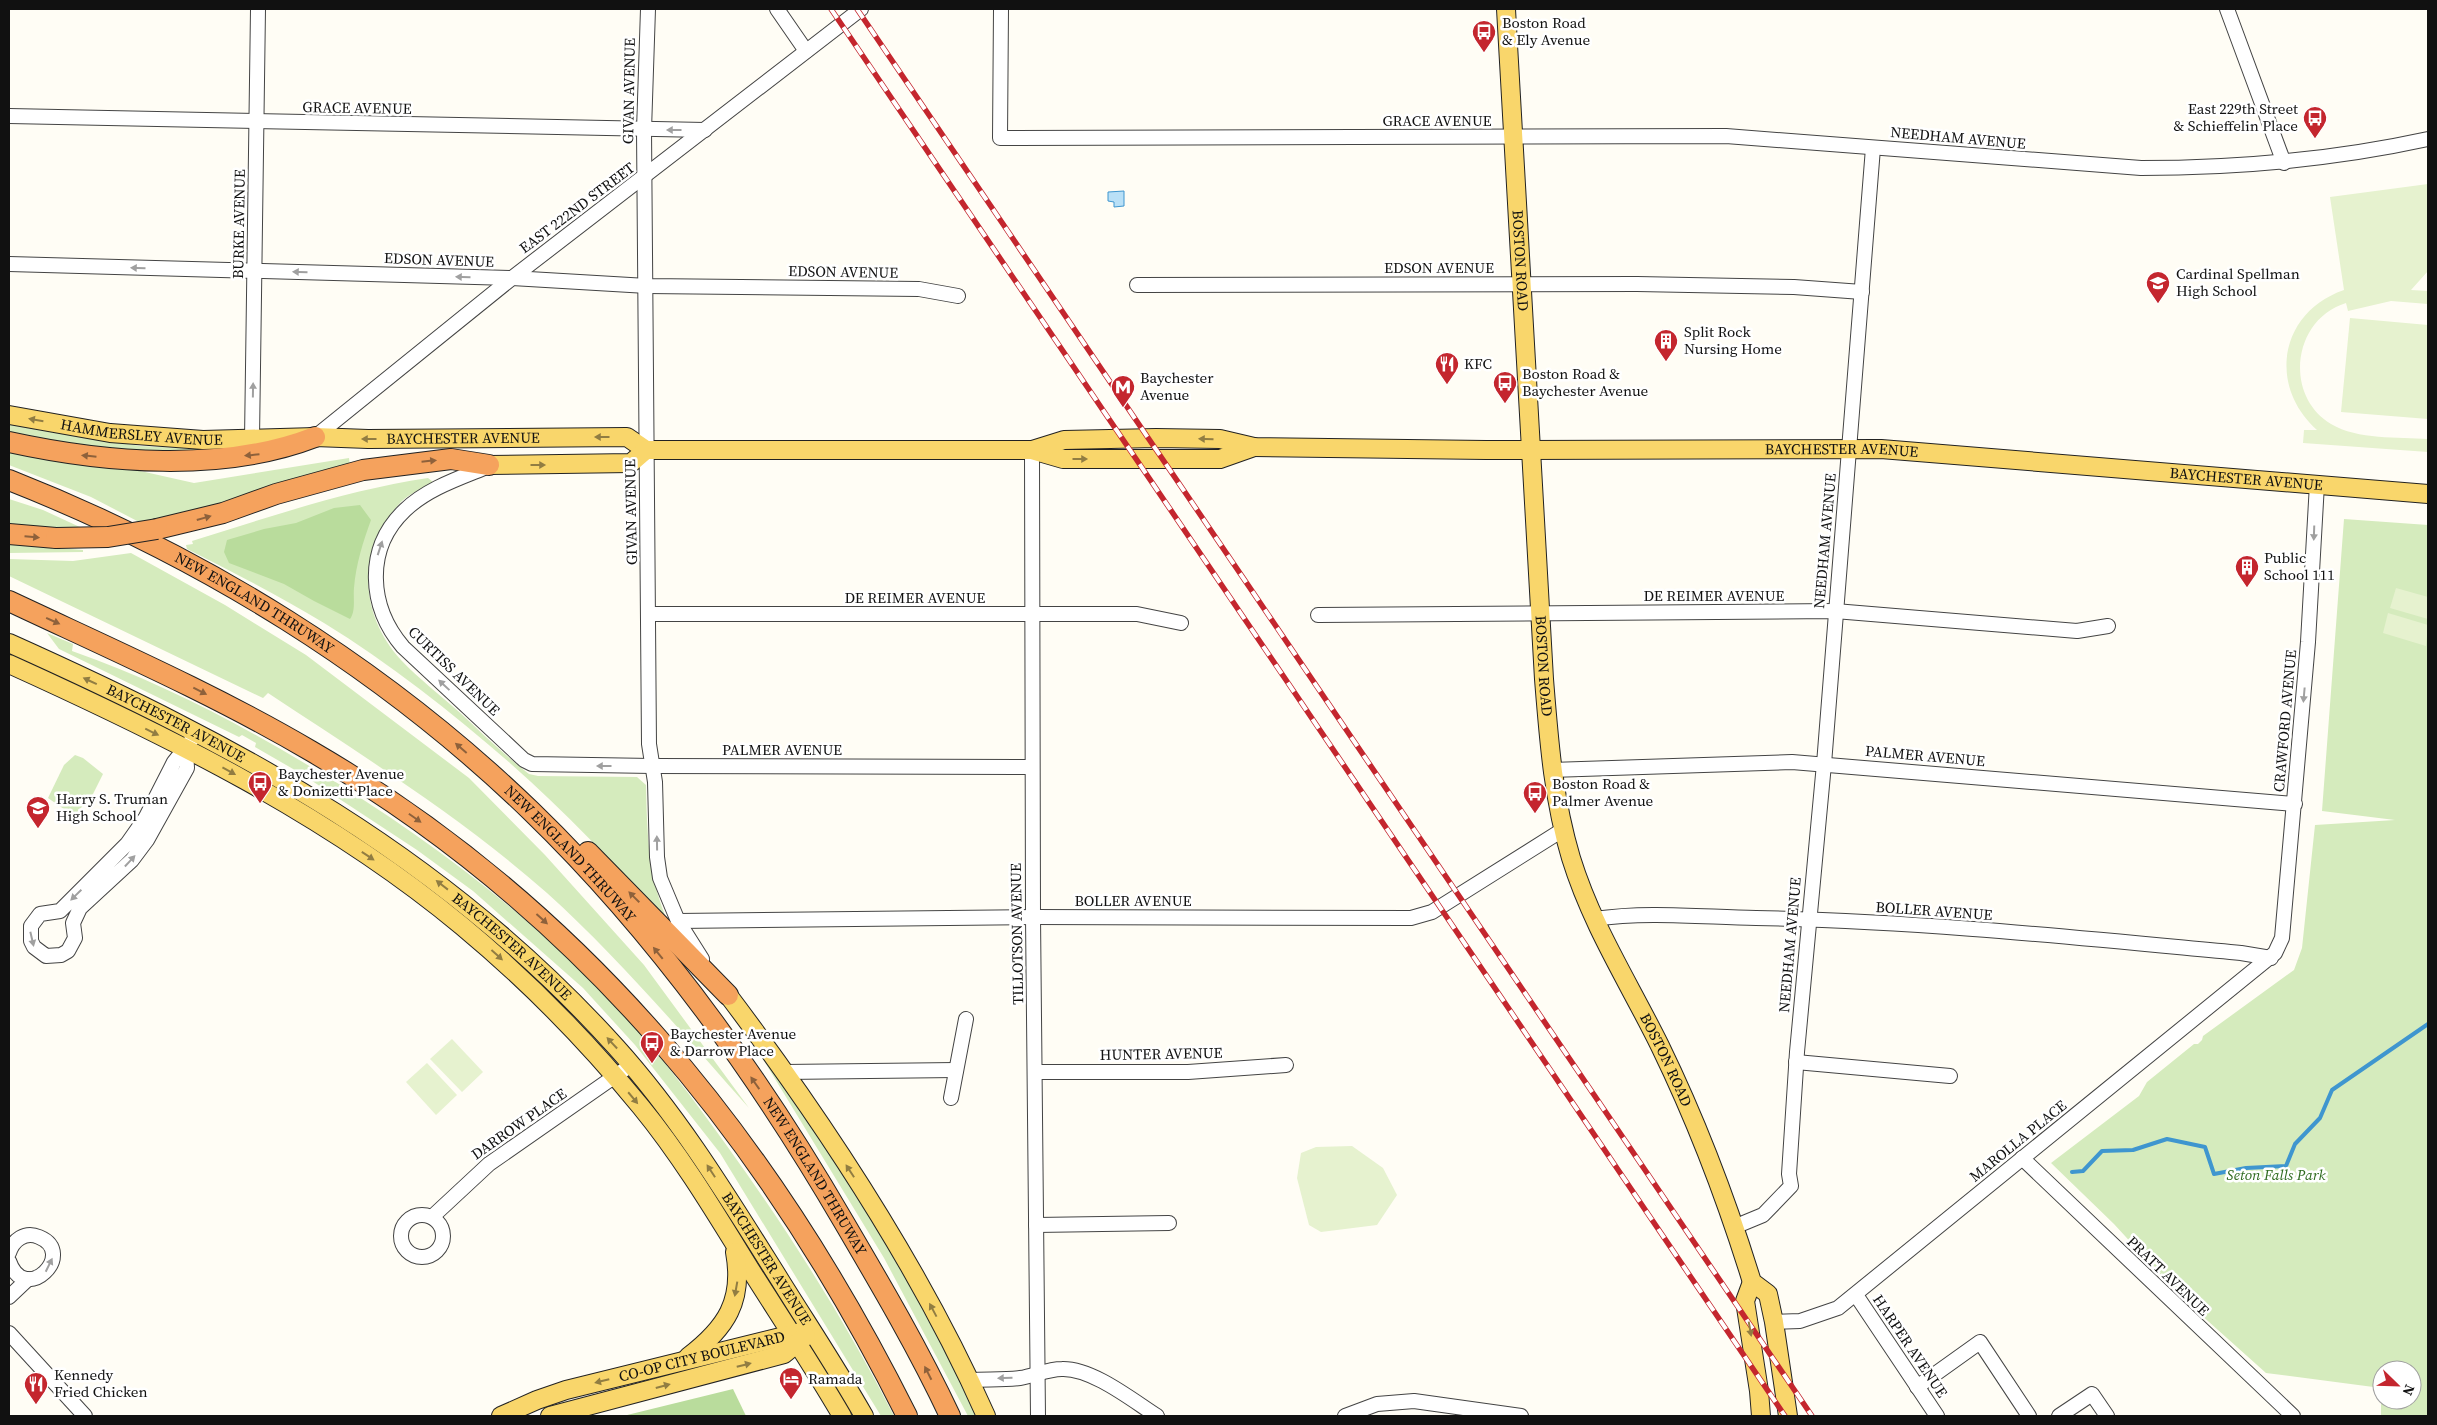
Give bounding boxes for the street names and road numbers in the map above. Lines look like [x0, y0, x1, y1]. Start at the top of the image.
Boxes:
street label: GIVAN AVENUE [617, 38, 640, 144]
street label: GRACE AVENUE [302, 96, 412, 119]
street label: GRACE AVENUE [1382, 110, 1492, 131]
street label: NEEDHAM AVENUE [1890, 121, 2027, 154]
street label: EAST 222ND STREET [515, 157, 639, 258]
street label: BURKE AVENUE [227, 169, 250, 279]
street label: BOSTON ROAD [1507, 209, 1534, 312]
street label: EDSON AVENUE [384, 247, 494, 272]
street label: EDSON AVENUE [1384, 257, 1494, 278]
street label: EDSON AVENUE [788, 260, 898, 283]
street label: HAMMERSLEY AVENUE [59, 413, 223, 450]
street label: BAYCHESTER AVENUE [386, 427, 540, 449]
street label: BAYCHESTER AVENUE [1765, 438, 1919, 462]
street label: GIVAN AVENUE [619, 459, 642, 565]
street label: BAYCHESTER AVENUE [2169, 462, 2324, 495]
street label: NEEDHAM AVENUE [1808, 472, 1841, 609]
street label: NEW ENGLAND THRUWAY [171, 547, 339, 659]
street label: DE REIMER AVENUE [1644, 585, 1784, 606]
street label: DE REIMER AVENUE [845, 587, 985, 608]
street label: BOSTON ROAD [1530, 615, 1558, 717]
street label: CURTISS AVENUE [404, 621, 505, 720]
street label: CRAWFORD AVENUE [2268, 649, 2301, 793]
street label: BAYCHESTER AVENUE [103, 679, 249, 767]
street label: PALMER AVENUE [722, 739, 842, 760]
street label: PALMER AVENUE [1864, 740, 1986, 771]
street label: NEW ENGLAND THRUWAY [500, 780, 641, 927]
street label: TILLOTSON AVENUE [1005, 863, 1028, 1005]
street label: NEEDHAM AVENUE [1773, 876, 1806, 1013]
street label: BAYCHESTER AVENUE [448, 887, 577, 1005]
street label: BOLLER AVENUE [1074, 890, 1192, 911]
street label: BOLLER AVENUE [1875, 896, 1993, 925]
street label: BOSTON ROAD [1635, 1009, 1698, 1110]
street label: HUNTER AVENUE [1099, 1042, 1223, 1065]
street label: DARROW PLACE [467, 1083, 571, 1164]
street label: NEW ENGLAND THRUWAY [759, 1093, 872, 1259]
street label: MAROLLA PLACE [1965, 1095, 2071, 1186]
street label: BAYCHESTER AVENUE [717, 1188, 817, 1329]
street label: PRATT AVENUE [2123, 1231, 2214, 1320]
street label: HARPER AVENUE [1868, 1290, 1953, 1401]
street label: CO-OP CITY BOULEVARD [616, 1325, 787, 1387]

